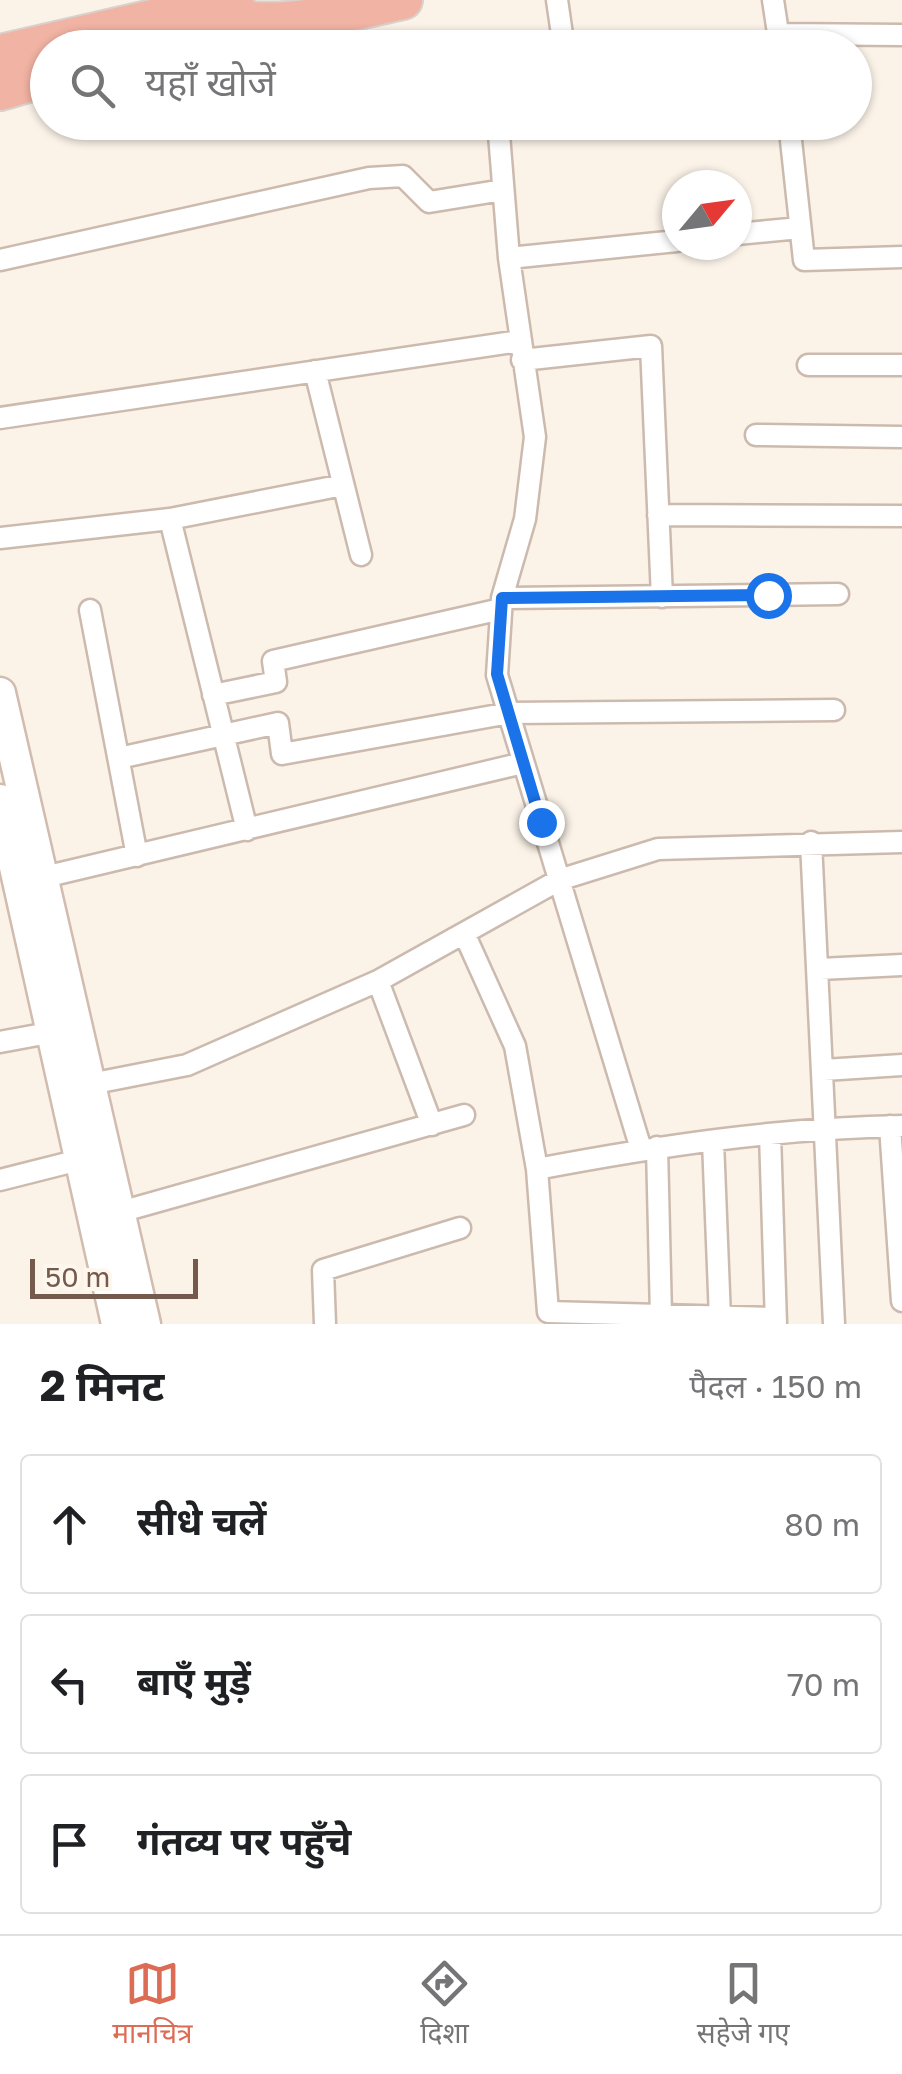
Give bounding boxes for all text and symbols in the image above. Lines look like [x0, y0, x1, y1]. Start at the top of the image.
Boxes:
search box [30, 30, 872, 140]
icon: search [65, 58, 120, 113]
text: यहाँ खोजें [145, 59, 276, 104]
north arrow [662, 170, 752, 260]
route start [746, 573, 792, 619]
route end [519, 800, 565, 846]
scale bar [30, 1254, 198, 1298]
text: 50 m [45, 1260, 110, 1293]
text: 2 मिनट [40, 1360, 164, 1410]
text: पैदल · 150 m [689, 1367, 862, 1405]
icon: ahead [42, 1497, 97, 1552]
text: सीधे चलें [137, 1498, 266, 1543]
text: 80 m [784, 1505, 860, 1543]
icon: left [42, 1657, 97, 1712]
text: बाएँ मुड़ें [137, 1658, 251, 1703]
text: 70 m [787, 1665, 860, 1703]
icon: arrive [42, 1817, 97, 1872]
text: गंतव्य पर पहुँचे [137, 1818, 351, 1863]
tab: मानचित्र [112, 1956, 192, 2054]
tab: दिशा [417, 1956, 472, 2054]
tab: सहेजे गए [697, 1956, 790, 2054]

